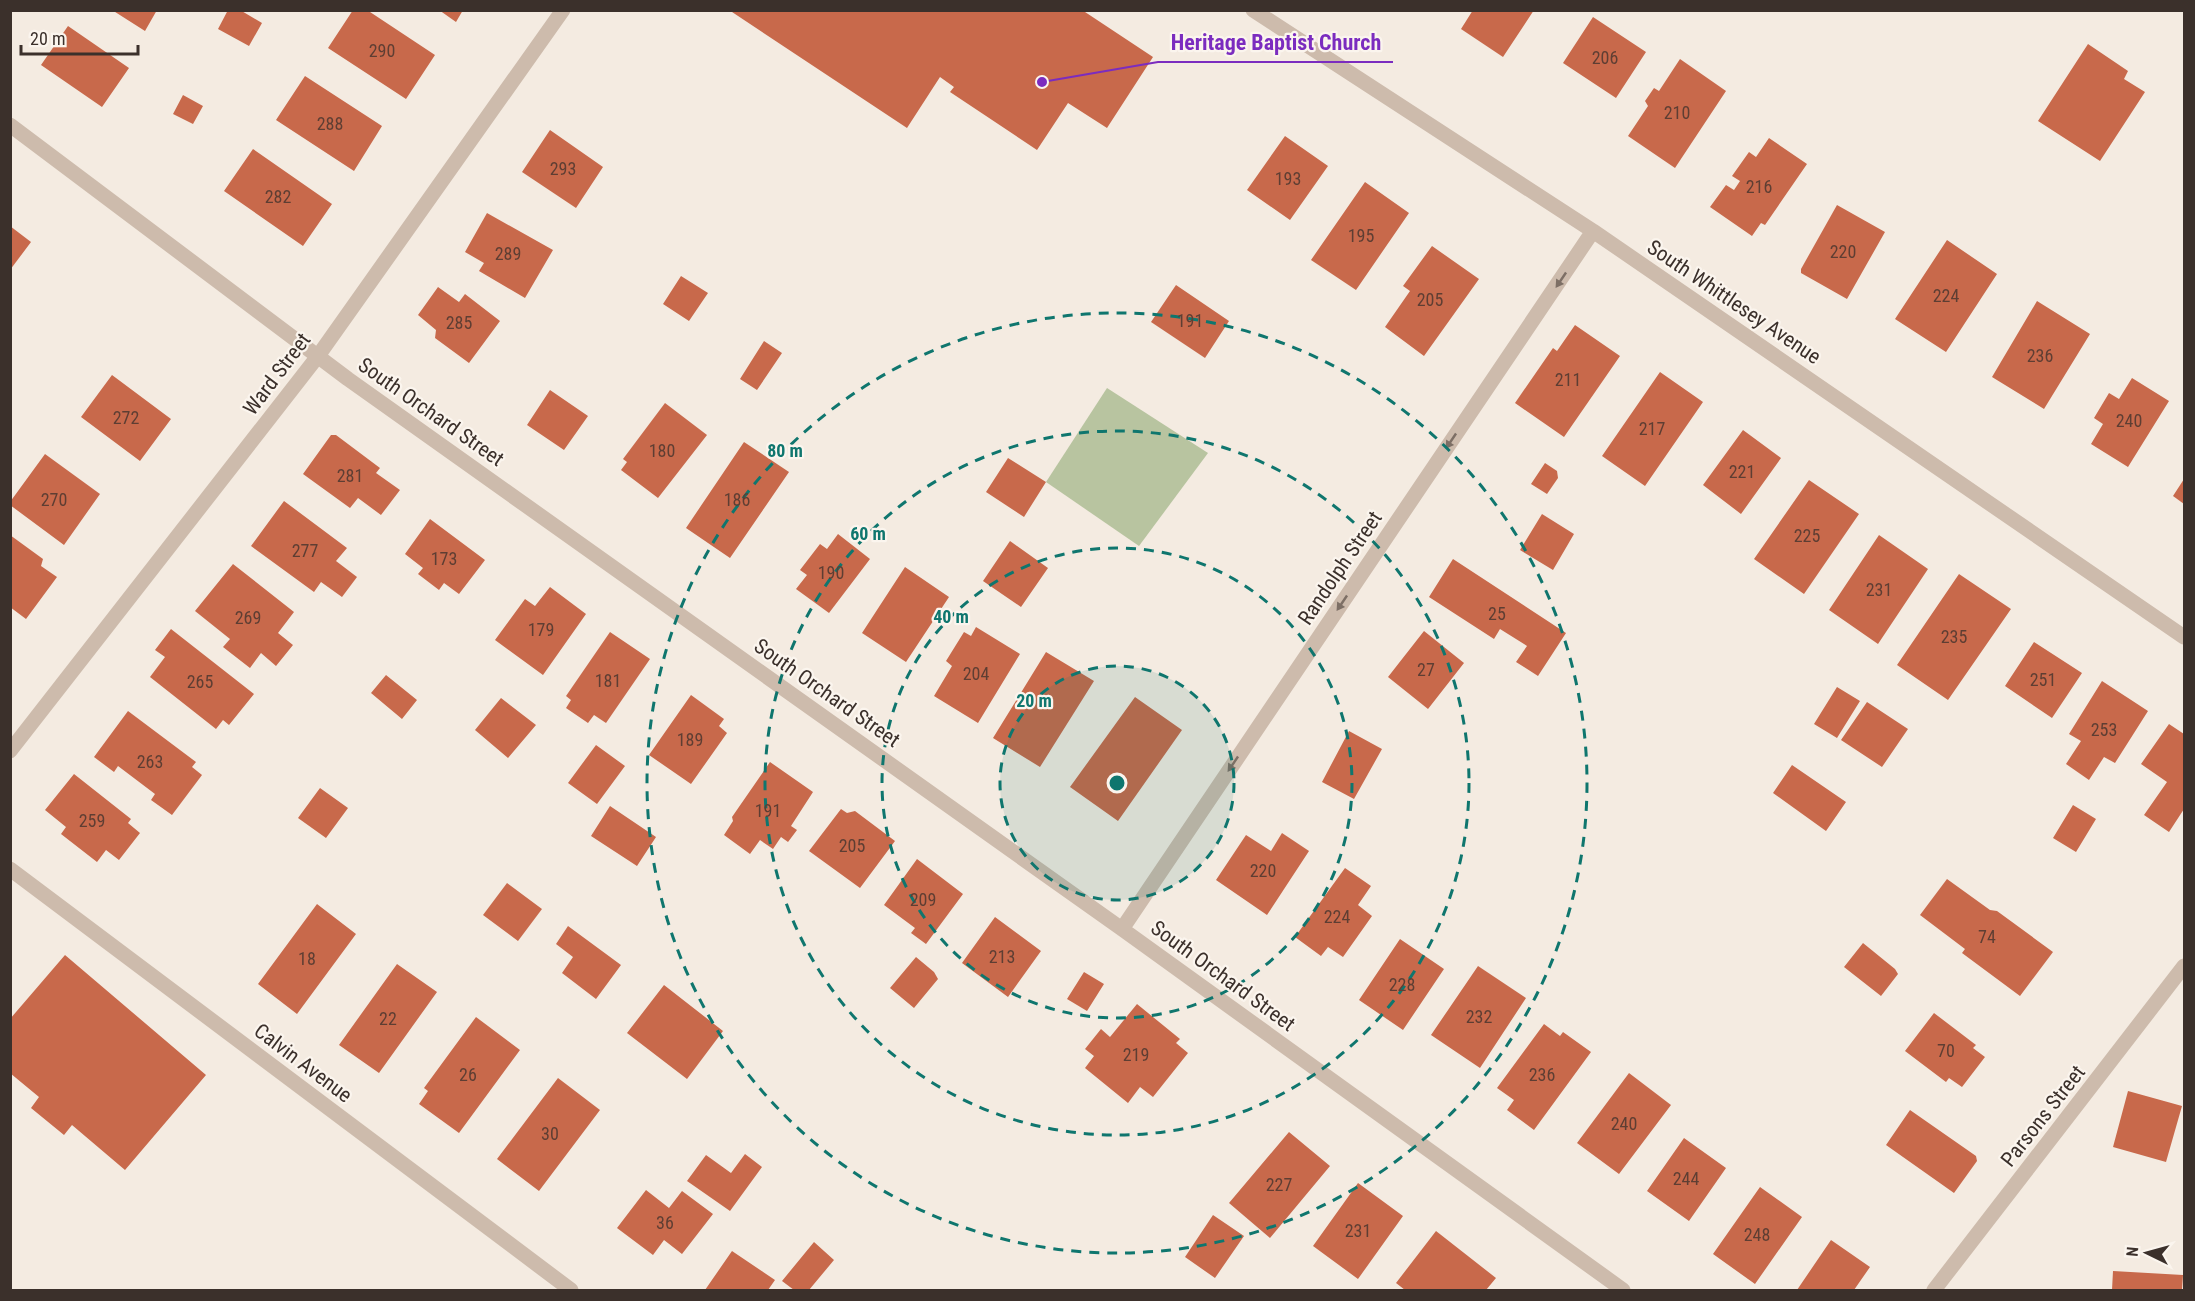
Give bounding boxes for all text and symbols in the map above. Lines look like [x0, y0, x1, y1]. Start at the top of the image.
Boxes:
scale bar [21, 18, 138, 56]
callout: Heritage Baptist Church [1158, 22, 1393, 62]
text: 20 m [30, 28, 65, 49]
text: Heritage Baptist Church [1171, 30, 1381, 55]
house number: 290 [369, 40, 395, 61]
house number: 206 [1592, 47, 1618, 68]
house number: 210 [1664, 102, 1690, 123]
house number: 288 [317, 113, 343, 134]
house number: 293 [550, 158, 576, 179]
house number: 193 [1275, 168, 1301, 189]
house number: 216 [1746, 176, 1772, 197]
house number: 282 [265, 186, 291, 207]
house number: 195 [1348, 225, 1374, 246]
street label: South Whittlesey Avenue [1643, 235, 1825, 369]
house number: 220 [1830, 241, 1856, 262]
house number: 289 [495, 243, 521, 264]
one-way arrow [1555, 271, 1566, 288]
house number: 224 [1933, 285, 1959, 306]
house number: 205 [1417, 289, 1443, 310]
house number: 191 [1177, 310, 1203, 331]
house number: 285 [446, 312, 472, 333]
street label: Ward Street [238, 328, 316, 420]
house number: 236 [2027, 345, 2053, 366]
street label: South Orchard Street [354, 353, 508, 471]
house number: 211 [1555, 369, 1581, 390]
house number: 272 [113, 407, 139, 428]
house number: 240 [2116, 410, 2142, 431]
house number: 217 [1639, 418, 1665, 439]
one-way arrow [1446, 433, 1457, 449]
house number: 180 [649, 440, 675, 461]
text: 80 m [767, 440, 803, 461]
house number: 221 [1729, 461, 1755, 482]
house number: 281 [337, 465, 363, 486]
house number: 270 [41, 489, 67, 510]
house number: 186 [724, 489, 750, 510]
street label: Randolph Street [1293, 507, 1387, 629]
text: 60 m [850, 523, 886, 544]
house number: 225 [1794, 525, 1820, 546]
house number: 277 [292, 540, 318, 561]
house number: 173 [431, 548, 457, 569]
house number: 190 [818, 562, 844, 583]
house number: 231 [1866, 579, 1892, 600]
one-way arrow [1336, 594, 1348, 610]
house number: 25 [1488, 603, 1506, 624]
text: 40 m [933, 606, 969, 627]
house number: 269 [235, 607, 261, 628]
house number: 179 [528, 619, 554, 640]
house number: 235 [1941, 626, 1967, 647]
street label: South Orchard Street [750, 634, 904, 752]
house number: 27 [1417, 659, 1435, 680]
house number: 204 [963, 663, 989, 684]
house number: 251 [2030, 669, 2056, 690]
house number: 181 [595, 670, 621, 691]
house number: 265 [187, 671, 213, 692]
text: 20 m [1016, 690, 1052, 711]
house number: 253 [2091, 719, 2117, 740]
house number: 189 [677, 729, 703, 750]
house number: 263 [137, 751, 163, 772]
one-way arrow [1227, 756, 1239, 772]
centre of rings [1107, 773, 1127, 793]
house number: 191 [755, 800, 781, 821]
house number: 259 [79, 810, 105, 831]
house number: 205 [839, 835, 865, 856]
house number: 220 [1250, 860, 1276, 881]
house number: 209 [910, 889, 936, 910]
house number: 224 [1324, 906, 1350, 927]
street label: South Orchard Street [1146, 916, 1300, 1036]
house number: 74 [1978, 926, 1996, 947]
house number: 213 [989, 946, 1015, 967]
house number: 18 [298, 948, 316, 969]
house number: 228 [1389, 974, 1415, 995]
house number: 232 [1466, 1006, 1492, 1027]
house number: 22 [379, 1008, 397, 1029]
street label: Calvin Avenue [249, 1018, 357, 1108]
house number: 70 [1937, 1040, 1955, 1061]
house number: 219 [1123, 1044, 1149, 1065]
street label: Parsons Street [1996, 1061, 2090, 1171]
house number: 26 [459, 1064, 477, 1085]
house number: 236 [1529, 1064, 1555, 1085]
house number: 240 [1611, 1113, 1637, 1134]
house number: 30 [541, 1123, 559, 1144]
house number: 244 [1673, 1168, 1699, 1189]
house number: 227 [1266, 1174, 1292, 1195]
house number: 36 [656, 1212, 674, 1233]
house number: 231 [1345, 1220, 1371, 1241]
north arrow [2117, 1223, 2177, 1283]
house number: 248 [1744, 1224, 1770, 1245]
text: N [2123, 1246, 2142, 1257]

